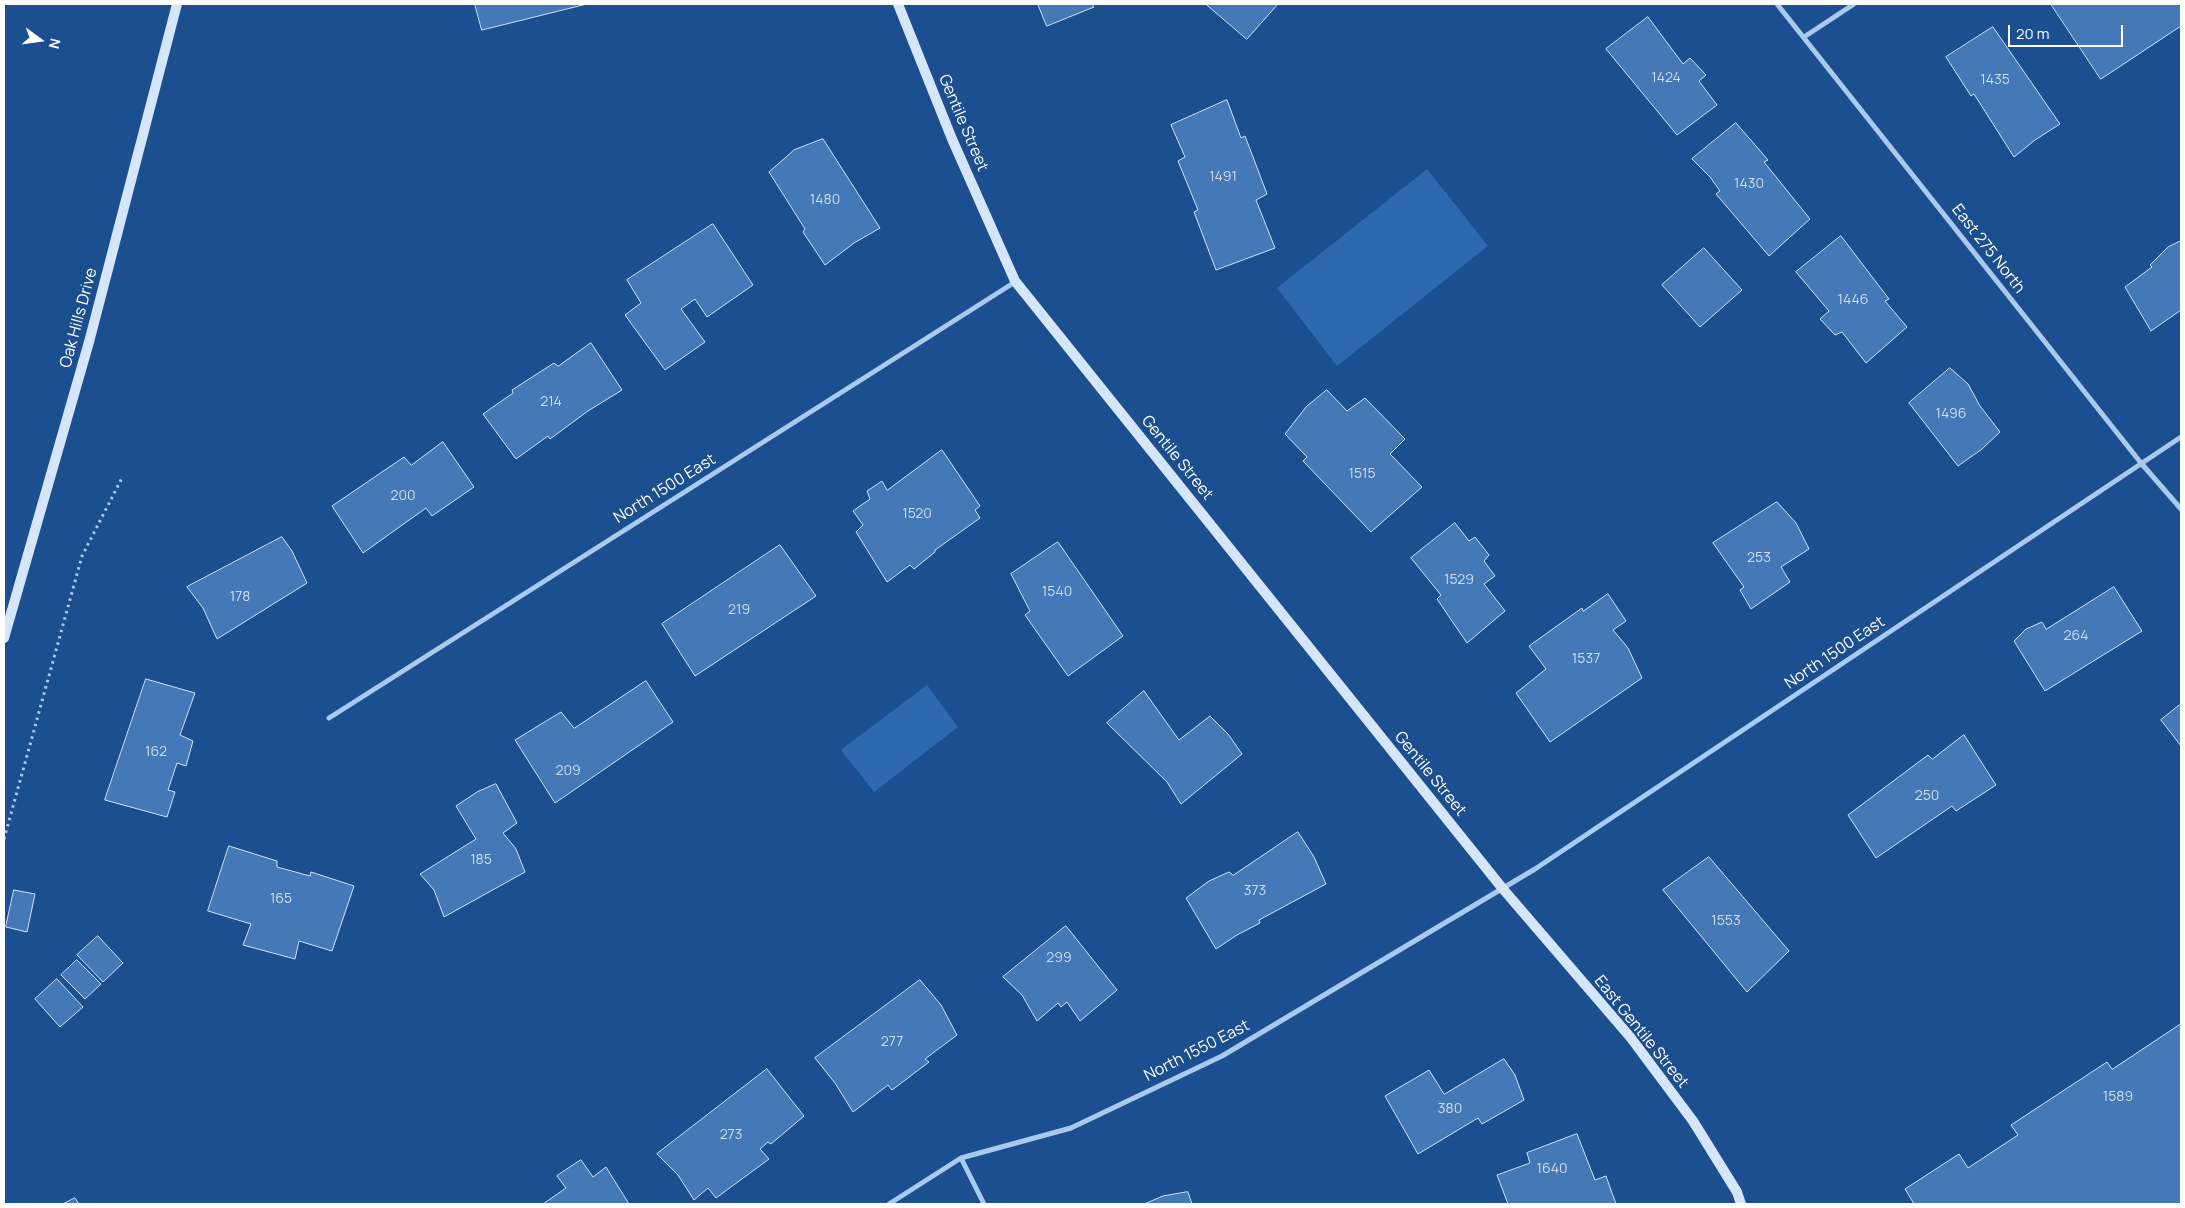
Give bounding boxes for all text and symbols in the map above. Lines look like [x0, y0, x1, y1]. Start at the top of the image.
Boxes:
north arrow [15, 15, 65, 65]
scale bar [2010, 15, 2125, 47]
text: 20 m [2016, 23, 2049, 44]
text: N [45, 37, 65, 51]
house number: 1424 [1651, 70, 1681, 86]
street label: Gentile Street [934, 72, 992, 174]
house number: 1435 [1980, 72, 2010, 88]
house number: 1491 [1209, 169, 1237, 185]
house number: 1430 [1734, 176, 1764, 192]
house number: 1480 [810, 192, 840, 208]
street label: East 275 North [1947, 201, 2029, 297]
street label: Oak Hills Drive [56, 266, 102, 370]
house number: 1446 [1838, 292, 1868, 308]
house number: 214 [540, 394, 562, 410]
house number: 1496 [1936, 406, 1966, 422]
street label: Gentile Street [1137, 412, 1217, 504]
street label: North 1500 East [611, 450, 719, 528]
house number: 1515 [1348, 466, 1376, 482]
house number: 200 [390, 488, 416, 504]
house number: 1520 [902, 506, 932, 522]
house number: 253 [1747, 550, 1771, 566]
house number: 1529 [1444, 572, 1474, 588]
house number: 1540 [1042, 584, 1072, 600]
house number: 178 [230, 589, 250, 605]
house number: 219 [728, 602, 750, 618]
street label: North 1500 East [1781, 613, 1889, 693]
house number: 264 [2064, 628, 2088, 644]
house number: 1537 [1572, 651, 1600, 667]
street label: Gentile Street [1390, 728, 1470, 820]
house number: 162 [145, 744, 167, 760]
house number: 209 [555, 763, 581, 779]
house number: 250 [1915, 788, 1939, 804]
house number: 185 [470, 852, 492, 868]
house number: 373 [1244, 883, 1266, 899]
house number: 165 [270, 891, 292, 907]
house number: 1553 [1711, 913, 1741, 929]
house number: 299 [1046, 950, 1072, 966]
street label: East Gentile Street [1590, 972, 1692, 1092]
street label: North 1550 East [1141, 1016, 1253, 1086]
house number: 277 [881, 1034, 903, 1050]
house number: 1589 [2103, 1089, 2133, 1105]
house number: 380 [1438, 1101, 1462, 1117]
house number: 273 [720, 1127, 742, 1143]
house number: 1640 [1537, 1161, 1567, 1177]

